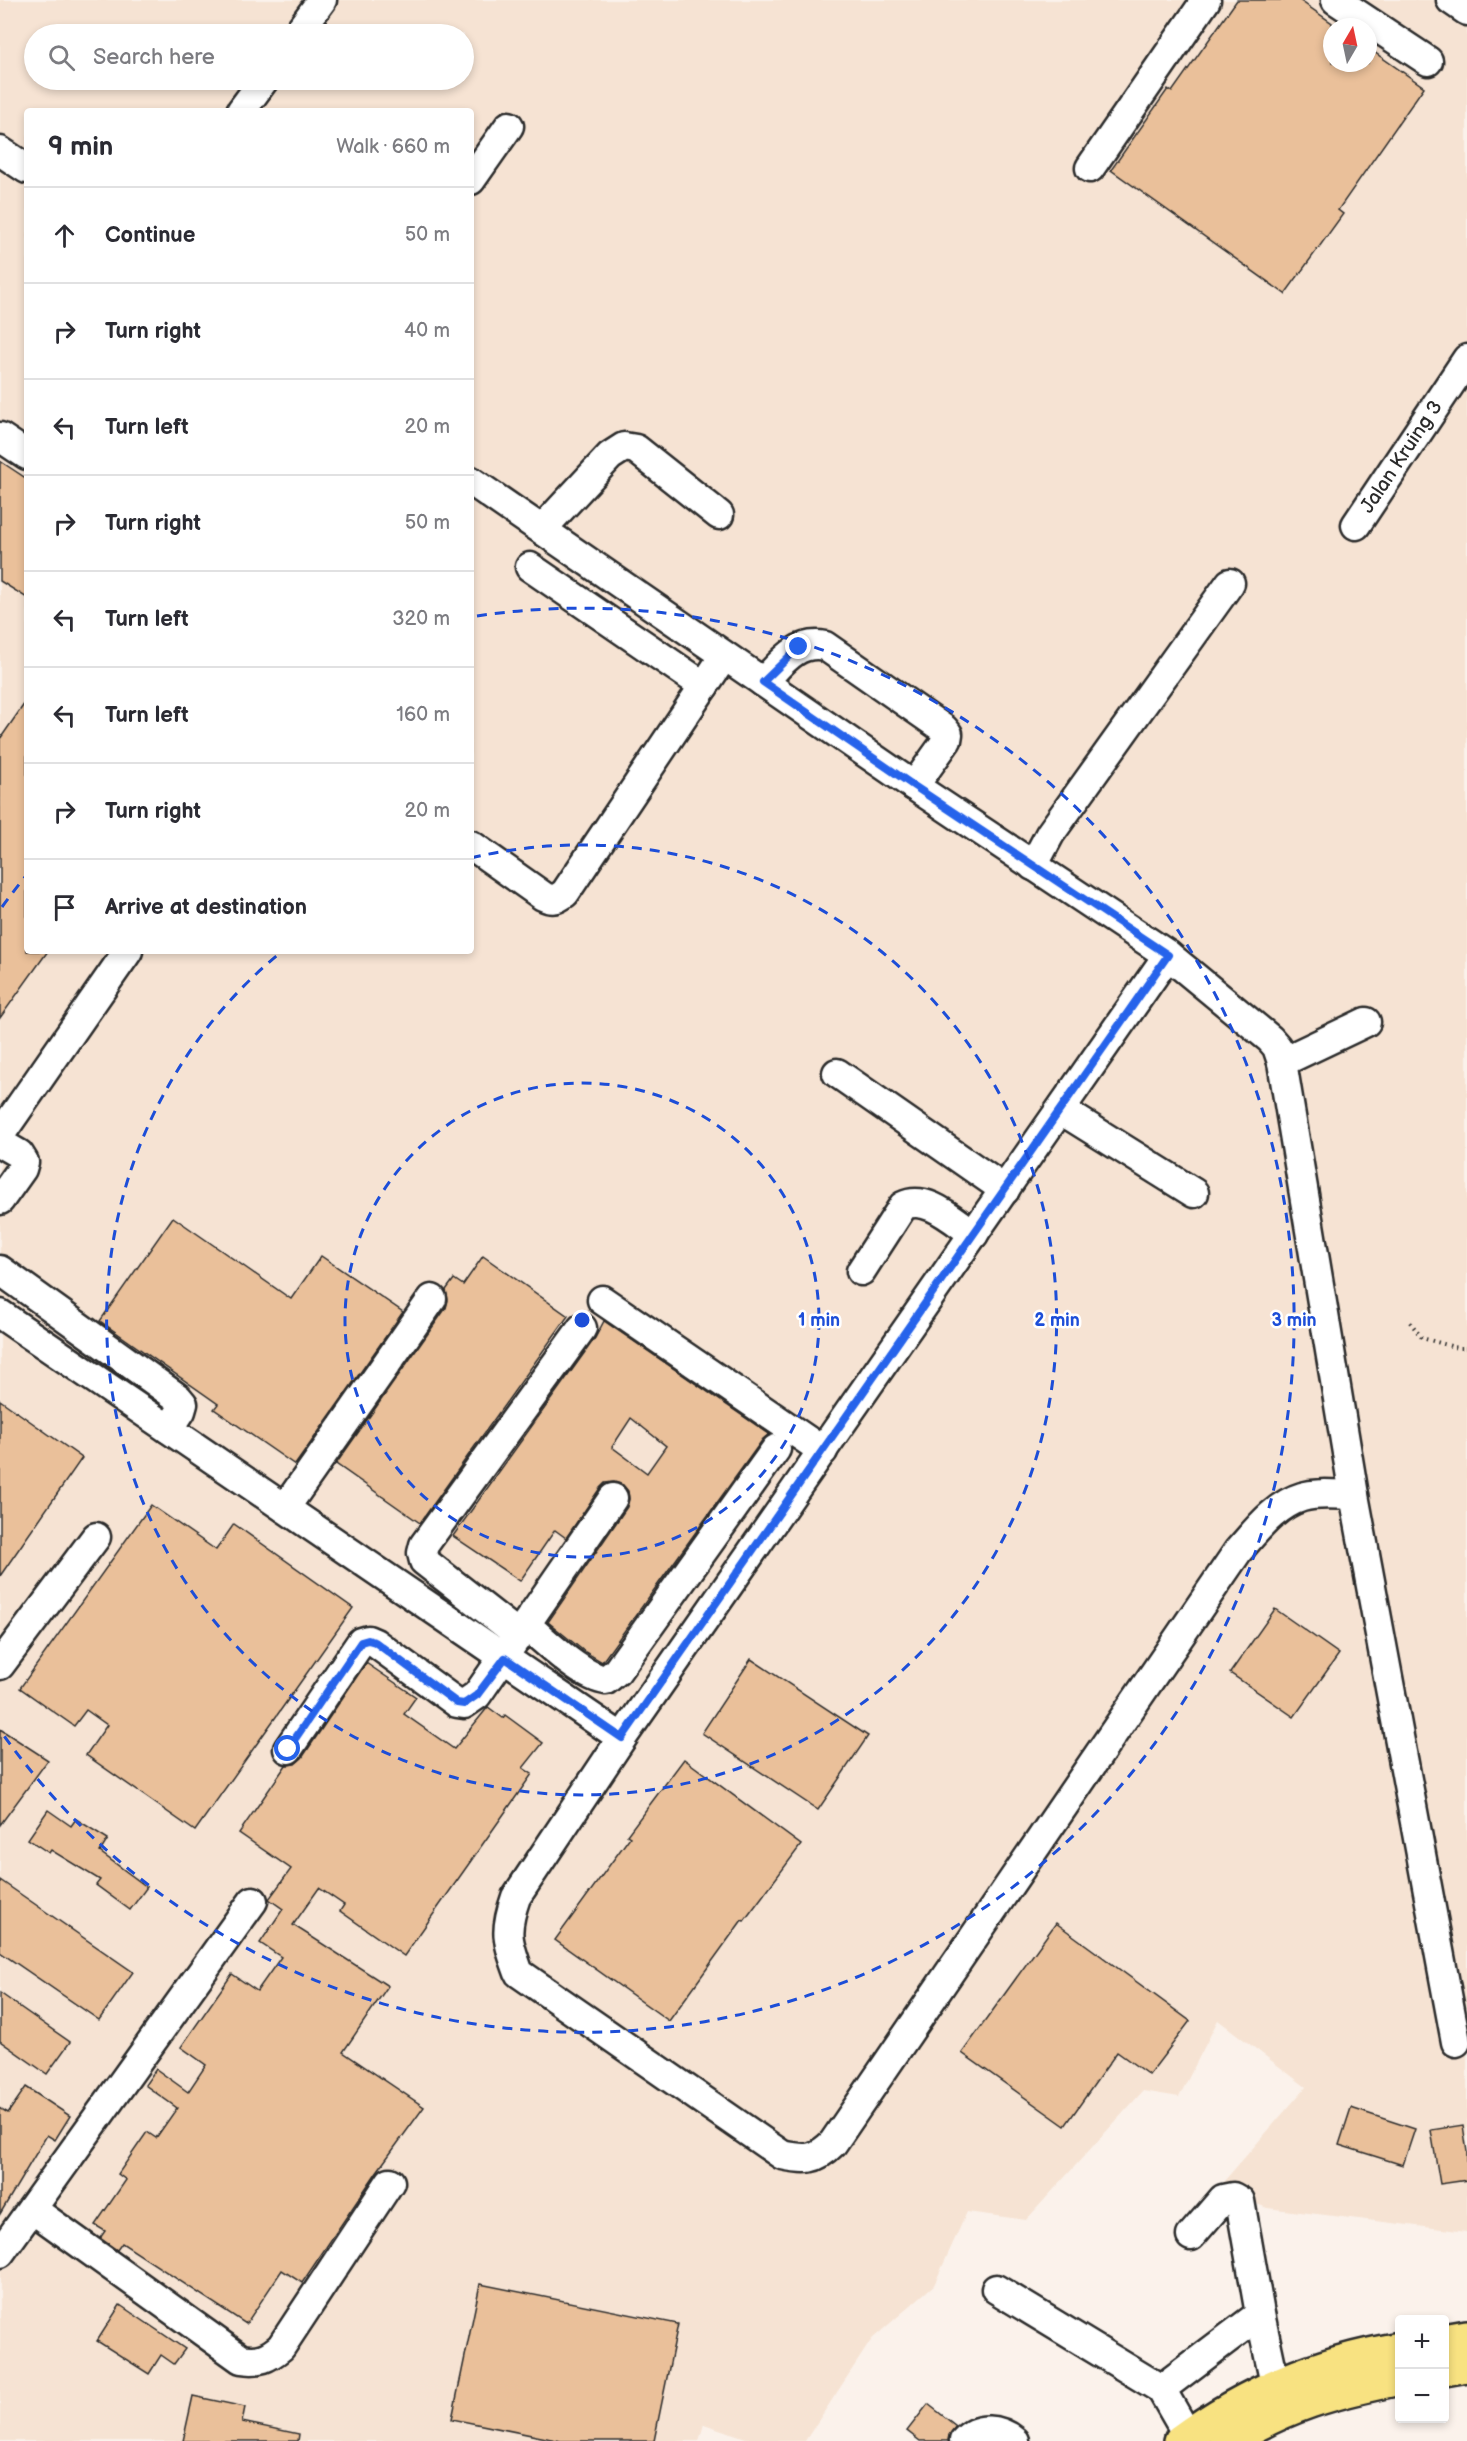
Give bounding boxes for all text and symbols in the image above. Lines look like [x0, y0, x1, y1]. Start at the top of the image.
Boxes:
north arrow [1323, 18, 1377, 72]
search box [24, 24, 474, 90]
icon: search [45, 41, 78, 74]
text: Search here [93, 44, 215, 71]
text: 9 min [48, 132, 113, 163]
text: Walk · 660 m [336, 135, 450, 159]
icon: ahead [48, 219, 81, 252]
text: Continue [105, 222, 195, 249]
text: 50 m [405, 223, 450, 247]
icon: right [48, 315, 81, 348]
text: Turn right [105, 318, 201, 345]
text: 40 m [404, 319, 450, 343]
street label: Jalan Kruing 3 [1355, 396, 1448, 518]
icon: left [48, 411, 81, 444]
text: Turn left [105, 414, 189, 441]
text: 20 m [405, 415, 450, 439]
icon: right [48, 507, 81, 540]
text: Turn right [105, 510, 201, 537]
text: 50 m [405, 511, 450, 535]
icon: left [48, 603, 81, 636]
text: Turn left [105, 606, 189, 633]
text: 320 m [392, 607, 450, 631]
route end [785, 633, 811, 659]
icon: left [48, 699, 81, 732]
text: Turn left [105, 702, 189, 729]
text: 160 m [396, 703, 450, 727]
icon: right [48, 795, 81, 828]
text: Turn right [105, 798, 201, 825]
text: 20 m [405, 799, 450, 823]
icon: arrive [48, 891, 81, 924]
text: Arrive at destination [105, 894, 307, 921]
centre of rings [572, 1310, 592, 1330]
text: 1 min [798, 1310, 840, 1331]
text: 2 min [1034, 1310, 1080, 1331]
text: 3 min [1271, 1310, 1317, 1331]
route start [274, 1735, 300, 1761]
map controls [1395, 2315, 1449, 2423]
button: + [1395, 2315, 1449, 2369]
button: − [1395, 2369, 1449, 2423]

